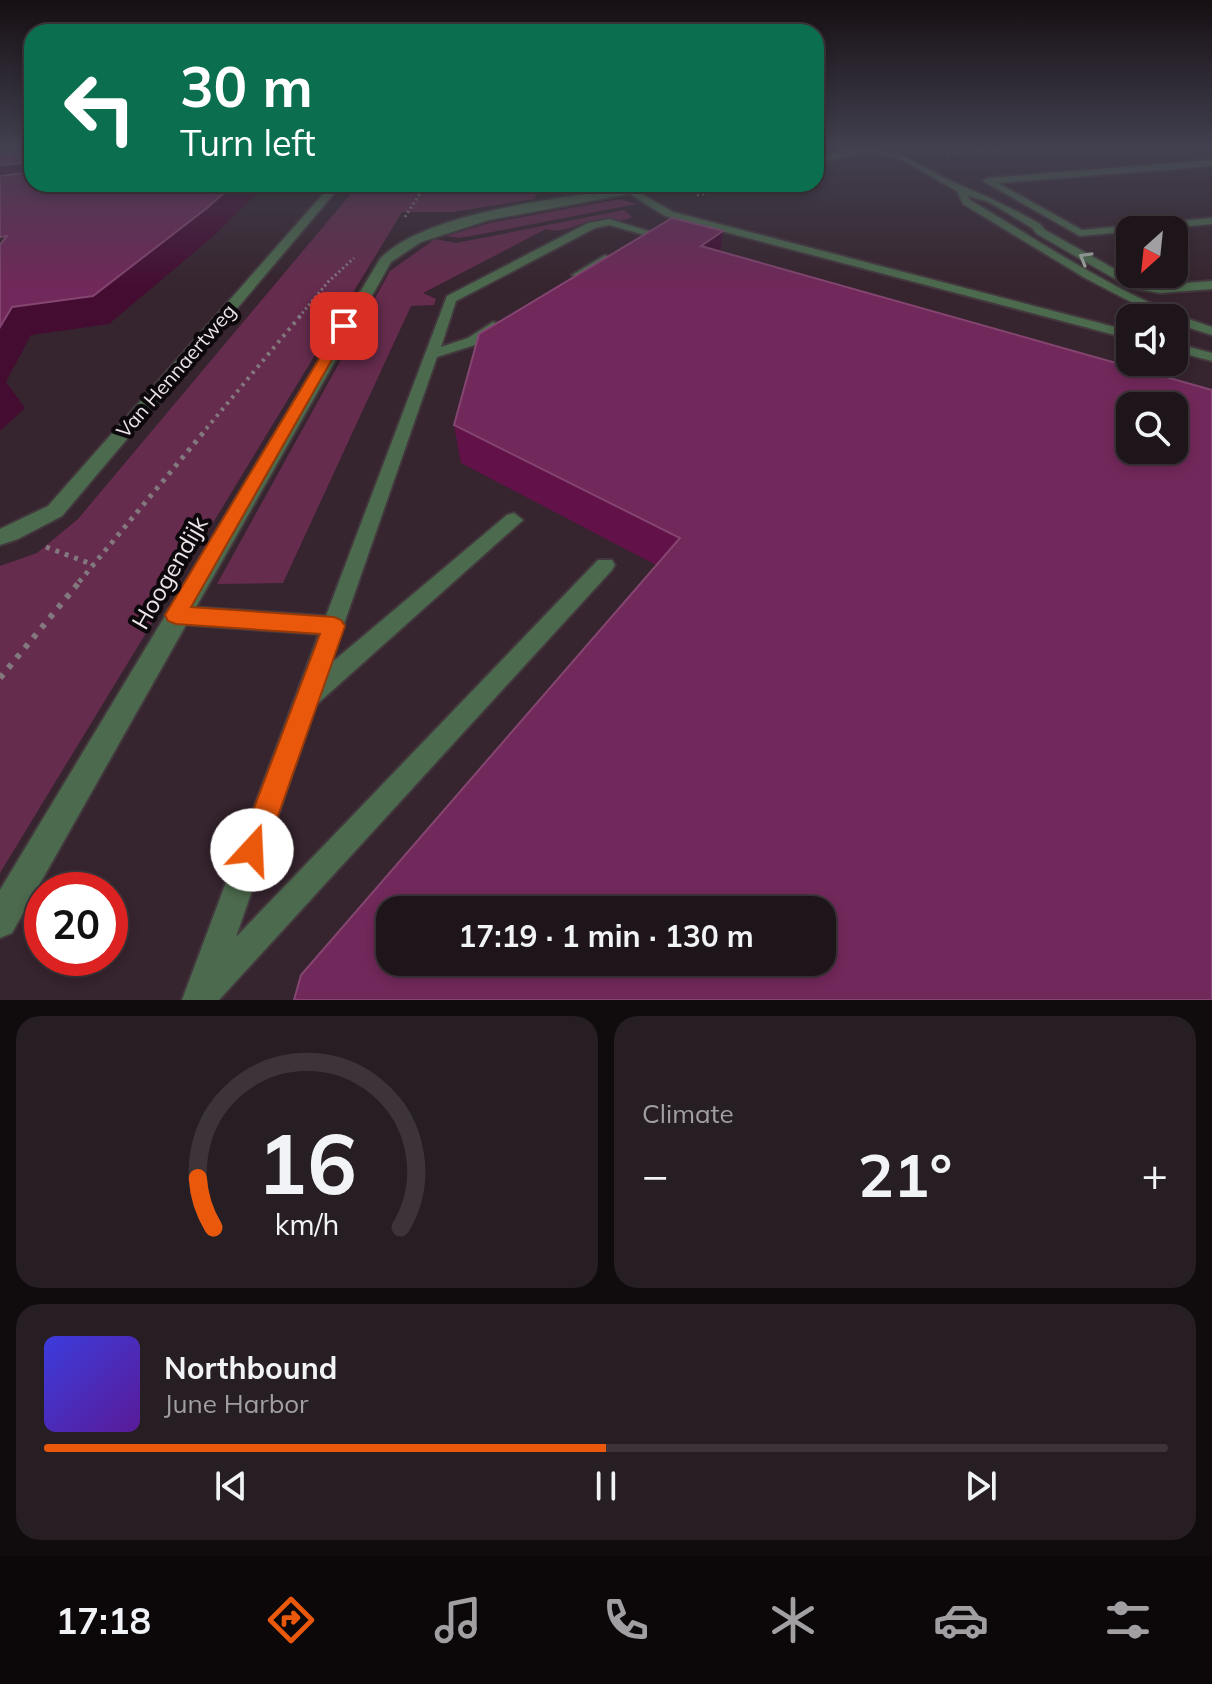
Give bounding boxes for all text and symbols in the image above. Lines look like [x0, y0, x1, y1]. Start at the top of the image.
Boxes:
text: 30 m [180, 51, 313, 121]
icon: left [48, 56, 152, 160]
text: Turn left [180, 120, 316, 165]
north arrow [1116, 216, 1188, 288]
map controls [1116, 216, 1188, 464]
one-way arrow [1080, 252, 1094, 268]
pin [310, 292, 378, 360]
street label: Van Hennaertweg [111, 299, 241, 443]
icon: arrive [322, 304, 366, 348]
button: sound [1116, 304, 1188, 376]
button: search [1116, 392, 1188, 464]
street label: Hoogendijk [125, 510, 214, 634]
position arrow [210, 808, 294, 892]
speed limit sign: 20 [24, 872, 128, 976]
text: 17:19 · 1 min · 130 m [458, 917, 754, 955]
text: Climate [642, 1097, 734, 1130]
text: 16 [257, 1110, 357, 1215]
text: 21° [858, 1137, 952, 1212]
text: − [642, 1147, 668, 1202]
text: + [1142, 1147, 1168, 1202]
text: km/h [275, 1206, 339, 1242]
text: Northbound [164, 1349, 337, 1387]
text: June Harbor [164, 1387, 309, 1420]
icon: previous [209, 1464, 253, 1508]
icon: pause [584, 1464, 628, 1508]
icon: next [959, 1464, 1003, 1508]
icon: directions [263, 1592, 319, 1648]
icon: music [430, 1592, 486, 1648]
icon: phone [598, 1592, 654, 1648]
icon: climate [765, 1592, 821, 1648]
icon: car [933, 1592, 989, 1648]
icon: filters [1100, 1592, 1156, 1648]
text: 17:18 [56, 1598, 151, 1643]

